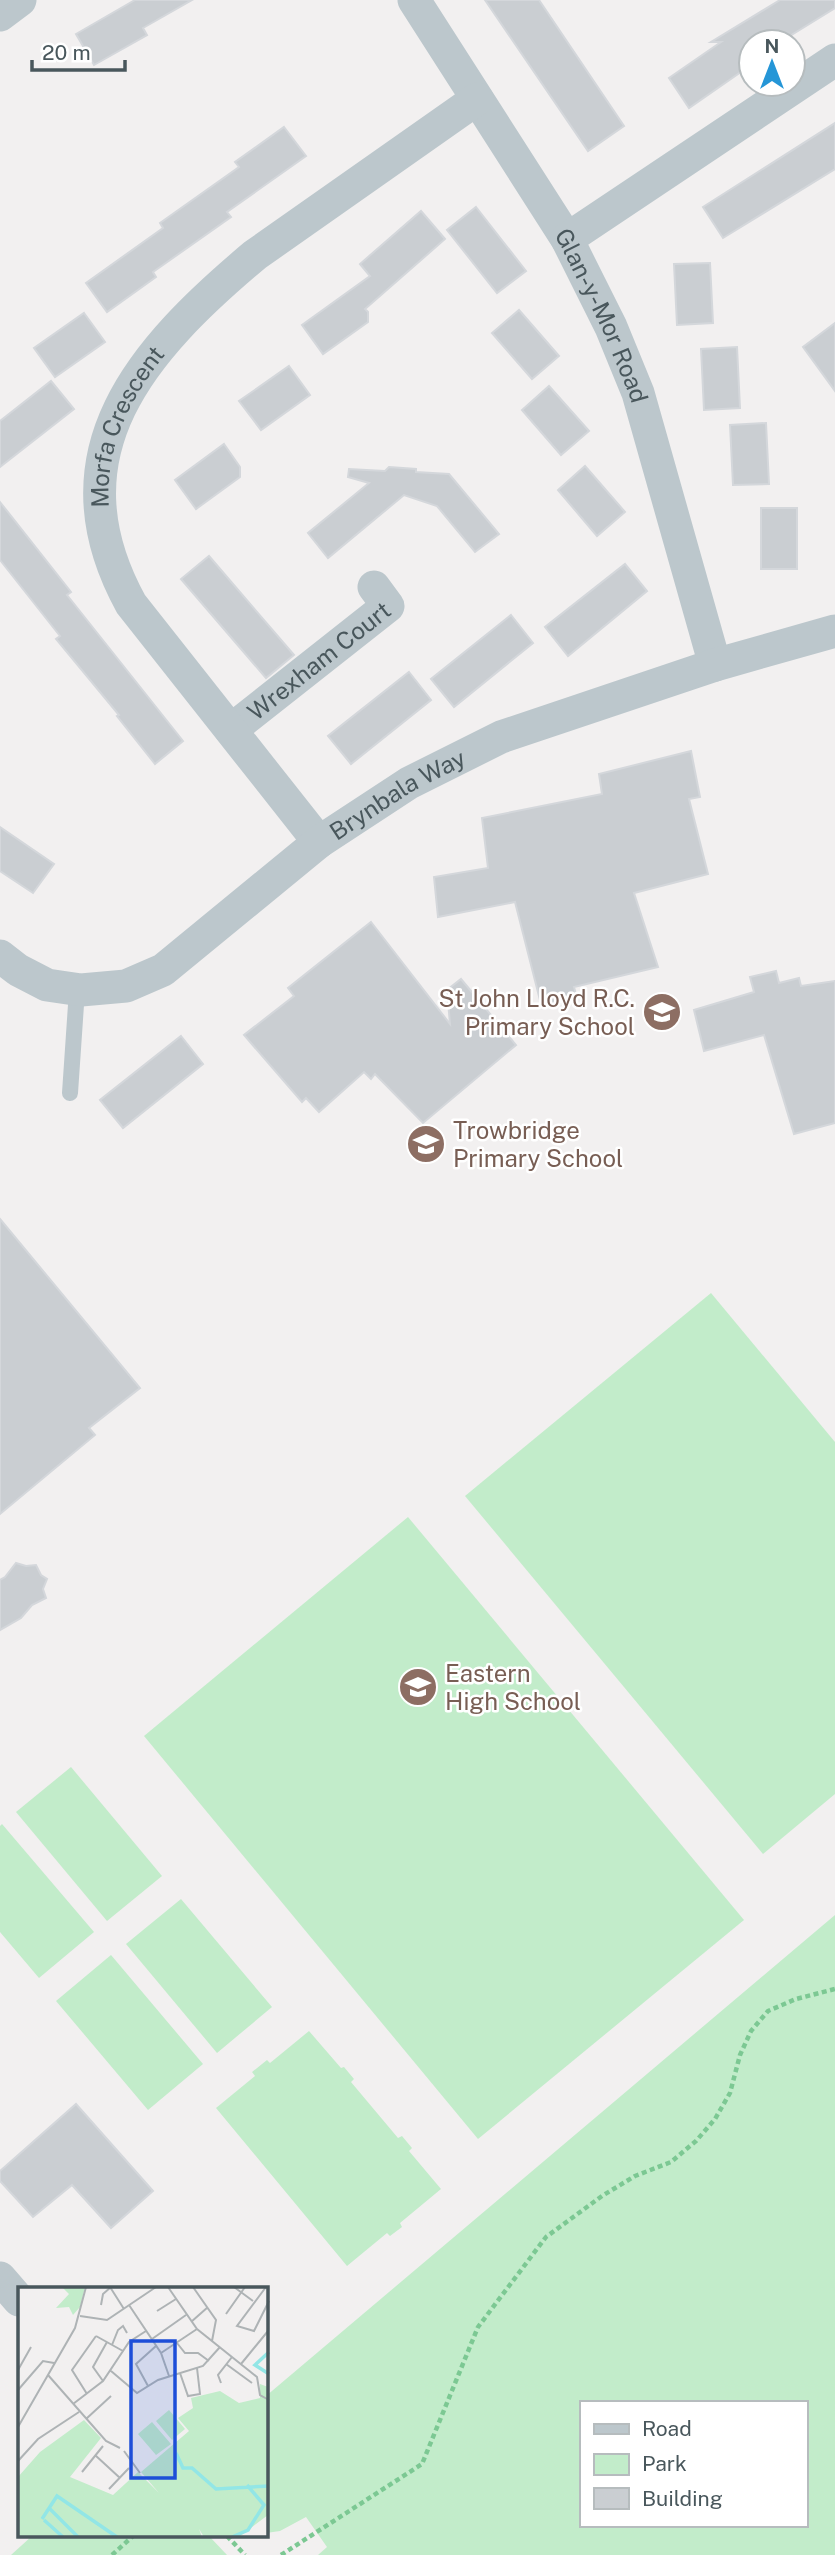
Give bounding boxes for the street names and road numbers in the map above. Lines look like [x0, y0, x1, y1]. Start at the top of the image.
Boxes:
street label: Glan-y-Mor Road [550, 223, 654, 406]
street label: Morfa Crescent [85, 340, 169, 508]
street label: Wrexham Court [242, 596, 396, 726]
street label: Brynbala Way [324, 743, 470, 845]

